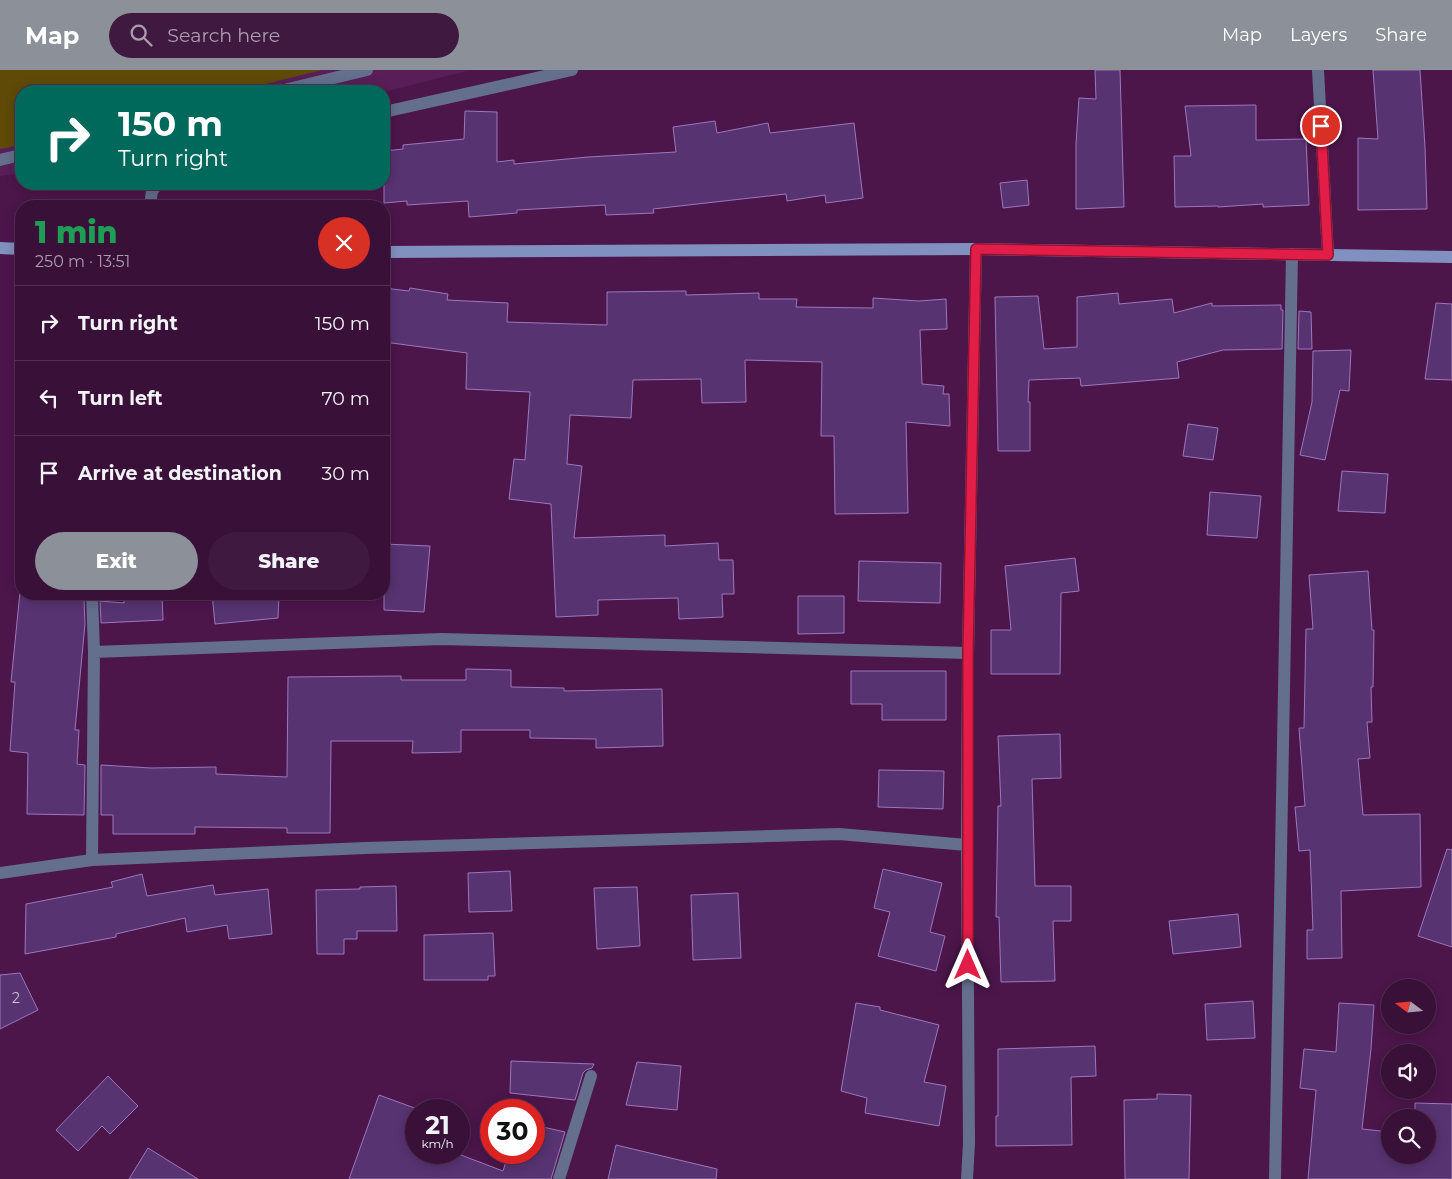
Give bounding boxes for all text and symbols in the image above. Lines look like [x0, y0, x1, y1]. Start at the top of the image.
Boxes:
search box [109, 13, 459, 58]
text: Map [25, 21, 79, 50]
icon: search [127, 21, 155, 49]
text: Search here [167, 24, 280, 47]
text: Map [1222, 24, 1262, 46]
text: Layers [1290, 24, 1347, 46]
text: Share [1375, 24, 1427, 46]
text: 150 m [118, 102, 223, 145]
icon: right [35, 105, 100, 170]
pin [1300, 105, 1342, 147]
icon: arrive [1307, 112, 1335, 140]
text: Turn right [118, 145, 228, 172]
text: 1 min [35, 214, 118, 251]
button: close [318, 217, 370, 269]
text: 250 m · 13:51 [35, 252, 130, 271]
icon: right [35, 309, 63, 337]
text: Turn right [78, 312, 178, 335]
text: 150 m [315, 312, 370, 335]
icon: left [35, 384, 63, 412]
text: Turn left [78, 387, 163, 410]
text: 70 m [321, 387, 370, 410]
icon: arrive [35, 459, 63, 487]
text: Arrive at destination [78, 462, 282, 485]
text: 30 m [322, 462, 370, 485]
button: Exit [35, 532, 198, 590]
button: Share [208, 532, 370, 590]
position arrow [941, 938, 993, 990]
north arrow [1381, 979, 1436, 1034]
map controls [1381, 979, 1436, 1164]
house number: 2 [12, 989, 20, 1007]
button: sound [1381, 1044, 1436, 1099]
speed limit sign: 30 [480, 1099, 545, 1164]
button: search [1381, 1109, 1436, 1164]
text: 21 [425, 1110, 450, 1140]
text: km/h [421, 1136, 454, 1151]

